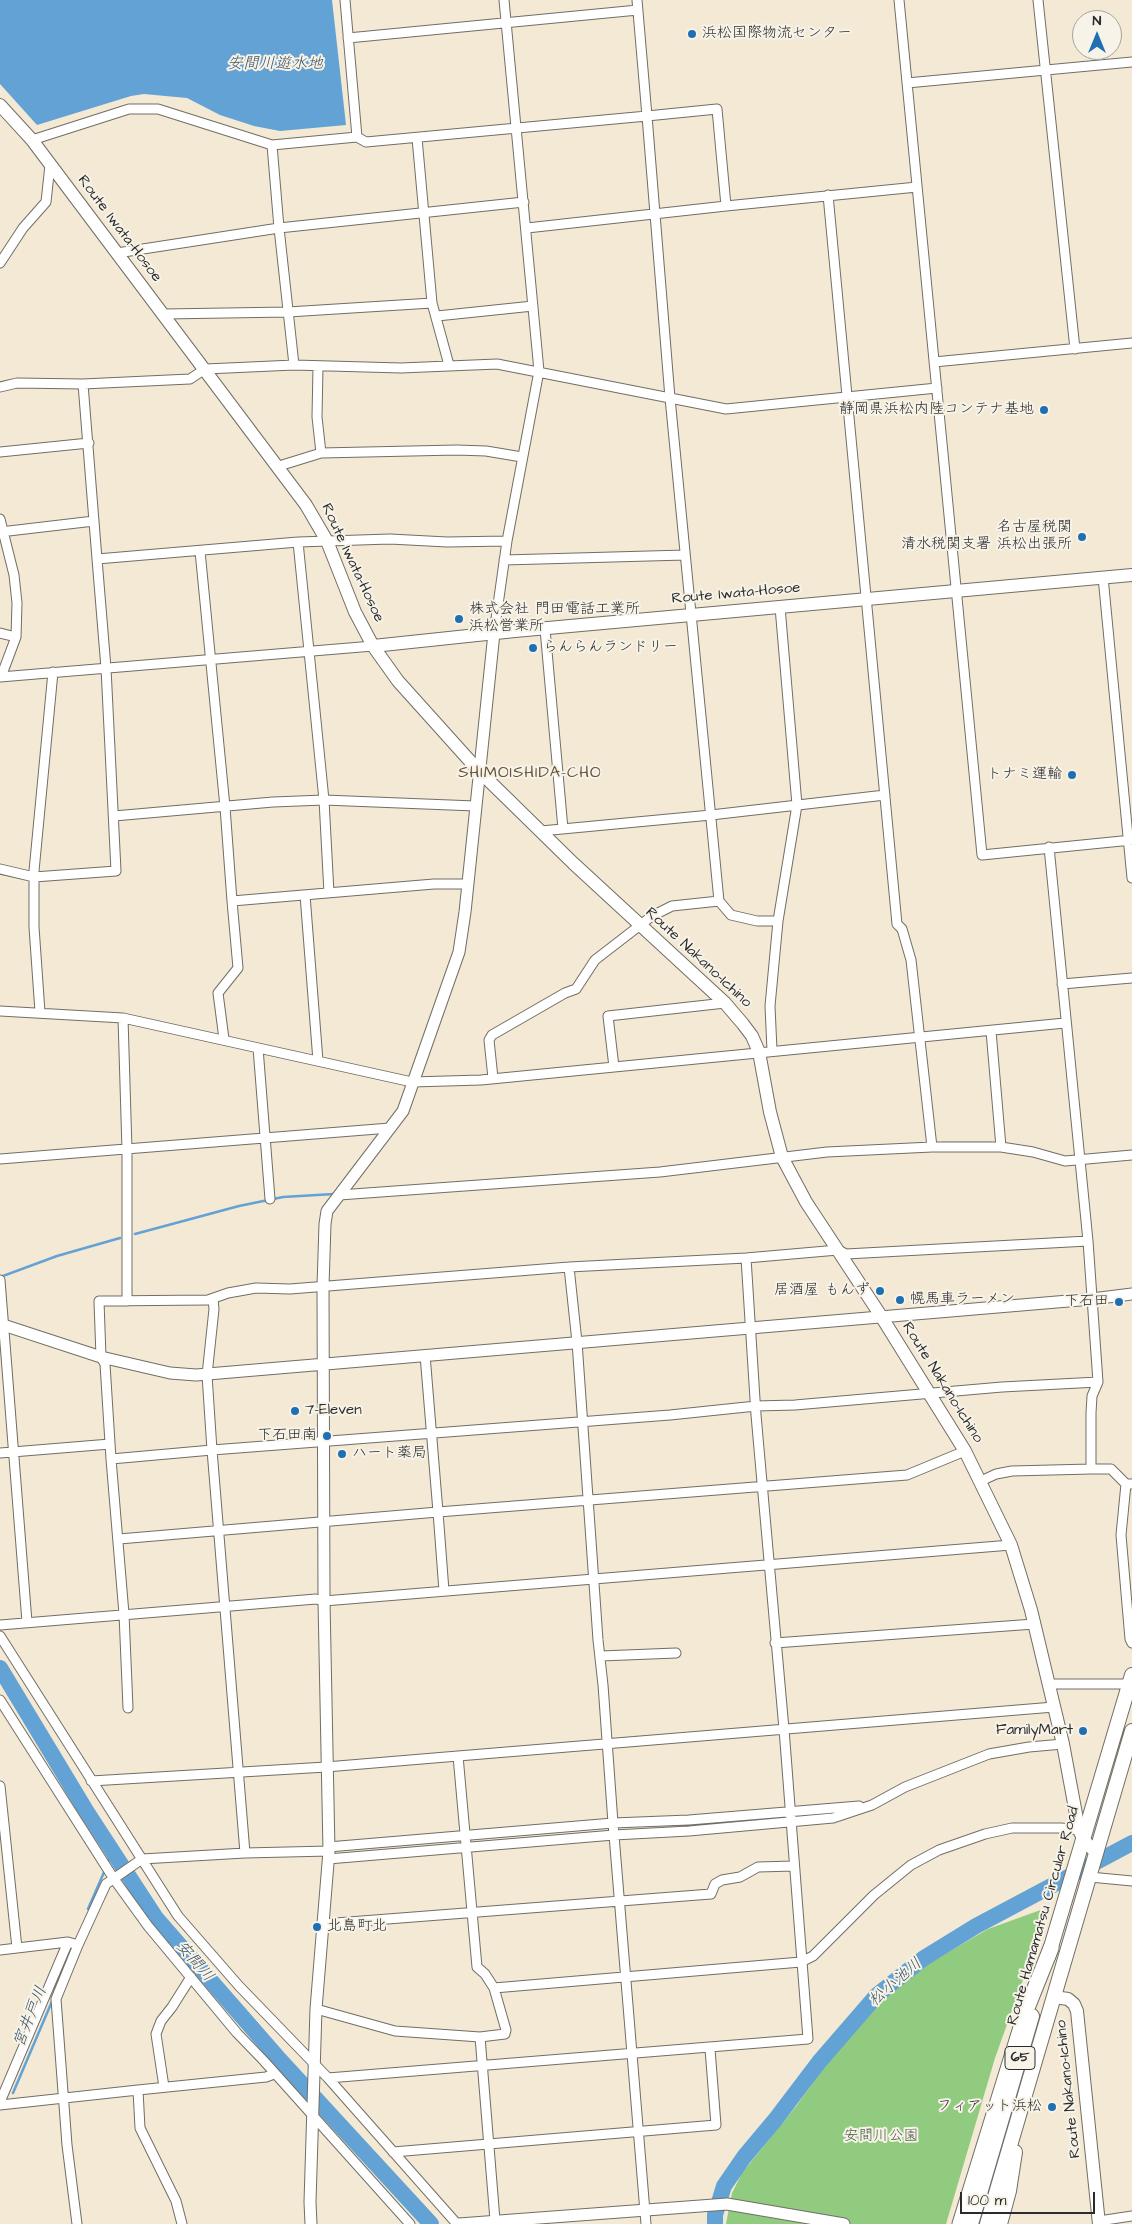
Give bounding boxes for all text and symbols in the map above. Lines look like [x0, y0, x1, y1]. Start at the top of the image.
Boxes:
north arrow [1072, 10, 1122, 60]
text: N [1093, 11, 1101, 31]
place label: 浜松国際物流センター [702, 25, 852, 43]
marker: 浜松国際物流センター [686, 28, 698, 40]
water label: 安間川遊水地 [227, 55, 323, 75]
street label: Route Iwata-Hosoe [73, 172, 165, 286]
place label: 静岡県浜松内陸コンテナ基地 [839, 401, 1034, 419]
marker: 静岡県浜松内陸コンテナ基地 [1038, 404, 1050, 416]
street label: Route Iwata-Hosoe [317, 501, 387, 625]
place label: 名古屋税関 清水税関支署 浜松出張所 [901, 519, 1072, 554]
marker: 名古屋税関 清水税関支署 浜松出張所 [1076, 531, 1088, 543]
street label: Route Iwata-Hosoe [671, 579, 801, 609]
place label: 株式会社 門田電話工業所 浜松営業所 [469, 601, 640, 636]
marker: 株式会社 門田電話工業所 浜松営業所 [453, 613, 465, 625]
place label: らんらんランドリー [543, 639, 678, 657]
marker: らんらんランドリー [527, 642, 539, 654]
district label: SHIMOISHIDA-CHO [456, 764, 604, 784]
place label: トナミ運輸 [987, 766, 1062, 784]
marker: トナミ運輸 [1066, 769, 1078, 781]
street label: Route Nakano-Ichino [641, 904, 755, 1012]
place label: 居酒屋 もんず [774, 1282, 870, 1300]
marker: 居酒屋 もんず [874, 1285, 886, 1297]
place label: 幌馬車ラーメン [910, 1291, 1015, 1309]
place label: 下石田 [1064, 1293, 1109, 1311]
marker: 幌馬車ラーメン [894, 1294, 906, 1306]
marker: 下石田 [1113, 1296, 1125, 1308]
street label: Route Nakano-Ichino [898, 1319, 986, 1447]
place label: 7-Eleven [305, 1402, 362, 1420]
marker: 7-Eleven [289, 1405, 301, 1417]
place label: 下石田南 [257, 1427, 317, 1445]
marker: 下石田南 [321, 1430, 333, 1442]
place label: ハート薬局 [352, 1445, 427, 1463]
marker: ハート薬局 [336, 1448, 348, 1460]
place label: FamilyMart [996, 1722, 1073, 1740]
marker: FamilyMart [1077, 1725, 1089, 1737]
street label: Route Hamamatsu Circular Road [1004, 1805, 1084, 2027]
place label: 北島町北 [327, 1918, 387, 1936]
marker: 北島町北 [311, 1921, 323, 1933]
water label: 安間川 [171, 1938, 217, 1986]
water label: 松小池川 [866, 1955, 926, 2011]
water label: 宮井戸川 [10, 1984, 52, 2050]
street label: Route Nakano-Ichino [1053, 2019, 1085, 2159]
road number: 65 [1005, 2046, 1035, 2070]
place label: フィアット浜松 [937, 2098, 1042, 2116]
marker: フィアット浜松 [1046, 2101, 1058, 2113]
park label: 安間川公園 [844, 2128, 918, 2146]
scale bar [962, 2182, 1097, 2214]
text: 100 m [968, 2190, 1007, 2211]

